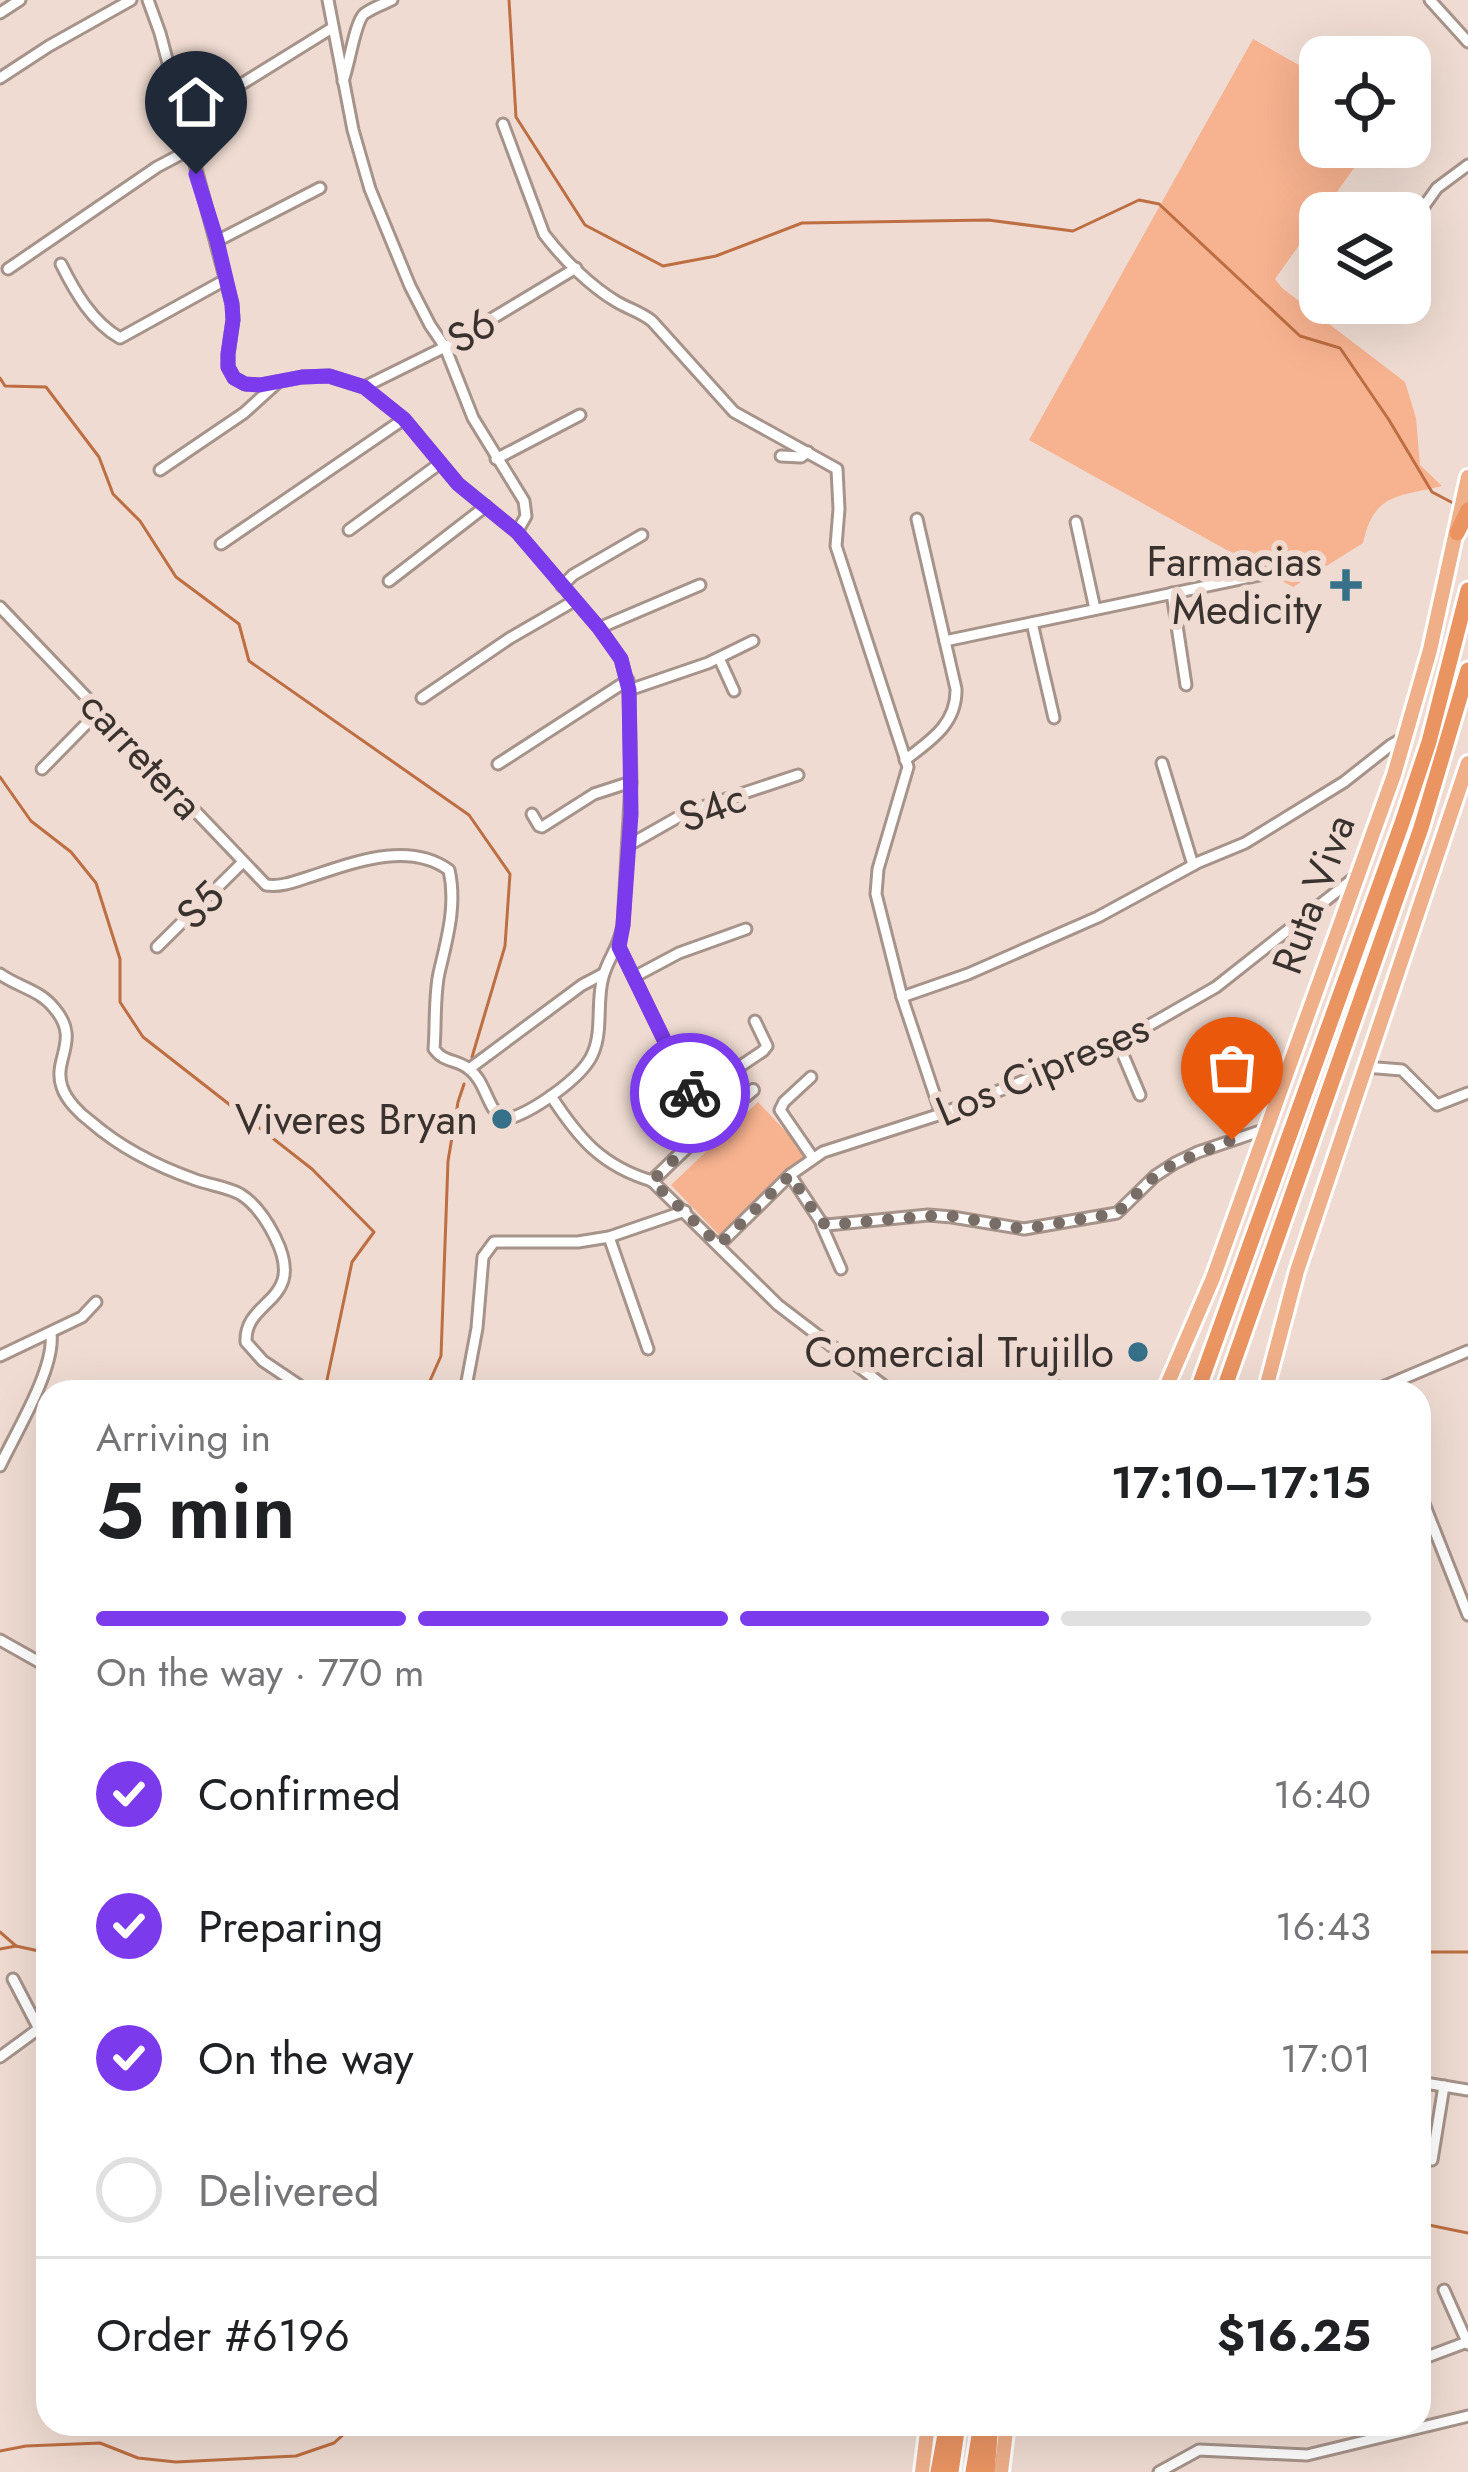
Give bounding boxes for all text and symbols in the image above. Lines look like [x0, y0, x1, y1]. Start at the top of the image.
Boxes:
map controls [1299, 36, 1431, 324]
button: locate [1299, 36, 1431, 168]
pin [145, 51, 247, 174]
icon: home [163, 69, 229, 135]
button: layers [1299, 192, 1431, 324]
street label: S6 [435, 292, 507, 369]
place label: Farmacias Medicity [1147, 531, 1323, 640]
marker: Farmacias Medicity [1333, 572, 1359, 598]
street label: carretera [66, 677, 217, 833]
street label: S4c [670, 767, 755, 848]
street label: Ruta Viva [1256, 806, 1370, 982]
street label: S5 [162, 867, 238, 943]
street label: Los Cipreses [926, 997, 1158, 1142]
pin [1181, 1017, 1283, 1140]
courier [630, 1033, 750, 1153]
icon: bag [1199, 1035, 1265, 1101]
icon: bike [657, 1060, 723, 1126]
place label: Viveres Bryan [235, 1089, 478, 1150]
marker: Viveres Bryan [489, 1106, 515, 1132]
place label: Comercial Trujillo [804, 1322, 1114, 1383]
marker: Comercial Trujillo [1125, 1339, 1151, 1365]
text: Arriving in [96, 1409, 271, 1466]
text: 17:10–17:15 [1111, 1450, 1371, 1515]
text: 5 min [96, 1455, 296, 1567]
text: On the way · 770 m [96, 1644, 424, 1701]
icon: check [96, 1761, 162, 1827]
text: Confirmed [198, 1762, 401, 1827]
text: 16:40 [1273, 1766, 1371, 1823]
icon: check [96, 1893, 162, 1959]
text: Preparing [198, 1894, 383, 1959]
text: 16:43 [1275, 1898, 1371, 1955]
icon: check [96, 2025, 162, 2091]
text: On the way [198, 2026, 414, 2091]
text: 17:01 [1280, 2030, 1371, 2087]
text: Delivered [198, 2158, 380, 2223]
text: Order #6196 [96, 2303, 350, 2368]
text: $16.25 [1217, 2303, 1371, 2368]

